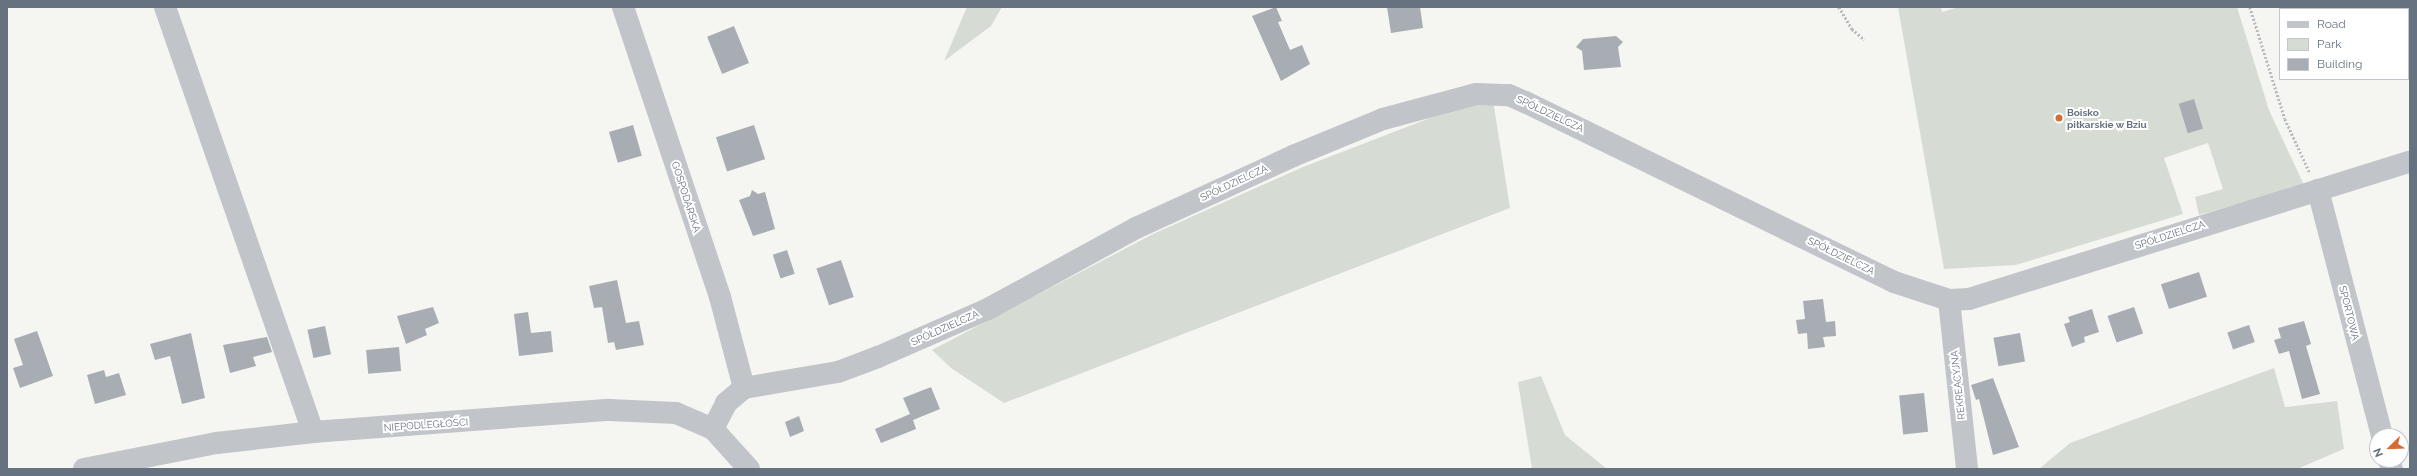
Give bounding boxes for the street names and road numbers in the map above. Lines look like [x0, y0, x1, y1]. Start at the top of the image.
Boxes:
street label: SPÓŁDZIELCZA [1514, 93, 1586, 135]
street label: GOSPODARSKA [669, 160, 703, 234]
street label: SPÓŁDZIELCZA [1198, 162, 1270, 204]
street label: SPÓŁDZIELCZA [2133, 218, 2207, 252]
street label: SPÓŁDZIELCZA [1806, 235, 1876, 277]
street label: SPORTOWA [2336, 284, 2362, 342]
street label: SPÓŁDZIELCZA [909, 308, 981, 348]
street label: REKREACYJNA [1948, 350, 1968, 420]
street label: NIEPODLEGŁOŚCI [383, 416, 469, 434]

